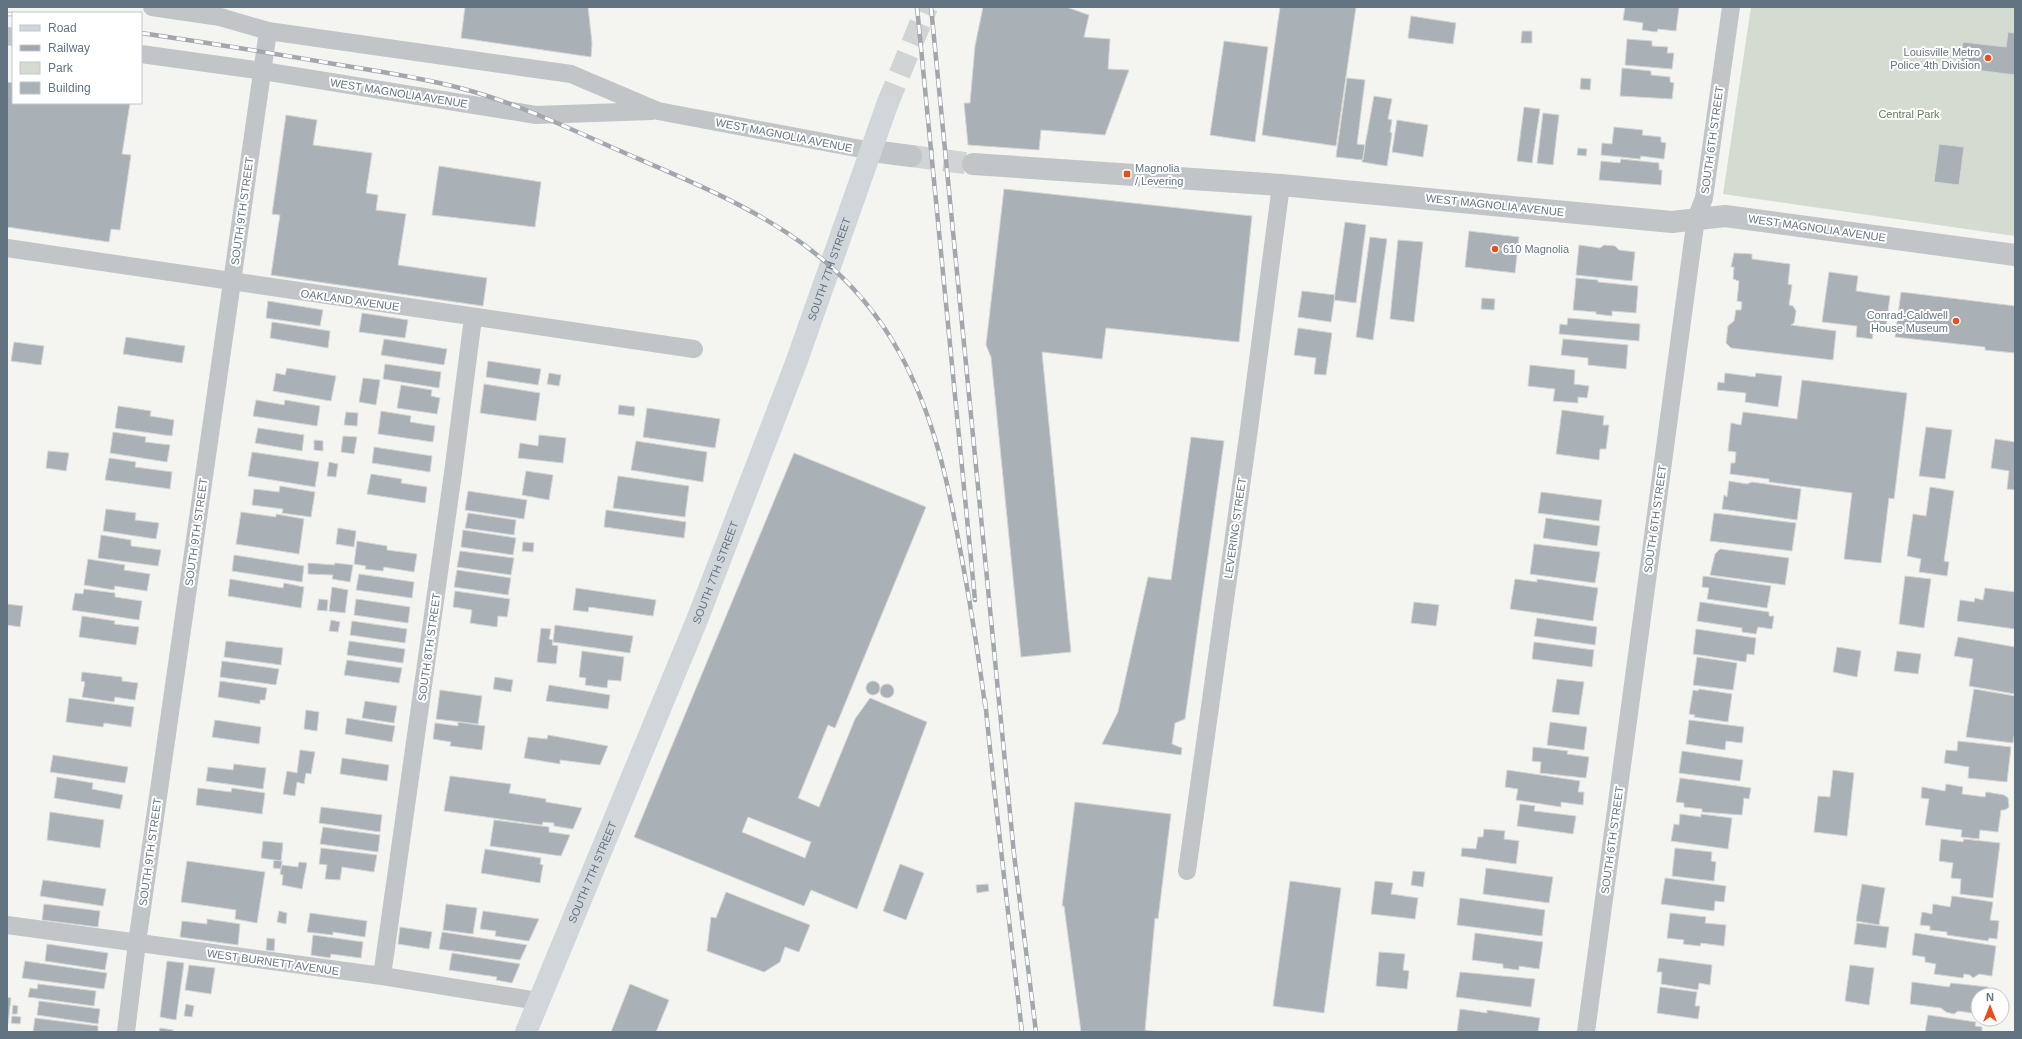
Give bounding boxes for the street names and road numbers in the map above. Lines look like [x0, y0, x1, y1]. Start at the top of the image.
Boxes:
street label: WEST MAGNOLIA AVENUE [329, 76, 469, 110]
street label: SOUTH 6TH STREET [1698, 85, 1726, 195]
street label: WEST MAGNOLIA AVENUE [715, 116, 853, 154]
street label: SOUTH 9TH STREET [228, 156, 256, 266]
street label: WEST MAGNOLIA AVENUE [1425, 192, 1565, 218]
street label: WEST MAGNOLIA AVENUE [1747, 212, 1887, 244]
street label: SOUTH 7TH STREET [805, 216, 853, 323]
street label: OAKLAND AVENUE [300, 287, 400, 313]
street label: SOUTH 6TH STREET [1641, 464, 1669, 574]
street label: LEVERING STREET [1222, 476, 1248, 579]
street label: SOUTH 9TH STREET [182, 477, 210, 587]
street label: SOUTH 7TH STREET [690, 519, 741, 625]
street label: SOUTH 8TH STREET [415, 592, 443, 702]
street label: SOUTH 6TH STREET [1598, 785, 1626, 895]
street label: SOUTH 9TH STREET [136, 797, 164, 907]
street label: SOUTH 7TH STREET [566, 819, 619, 925]
street label: WEST BURNETT AVENUE [206, 947, 340, 977]

